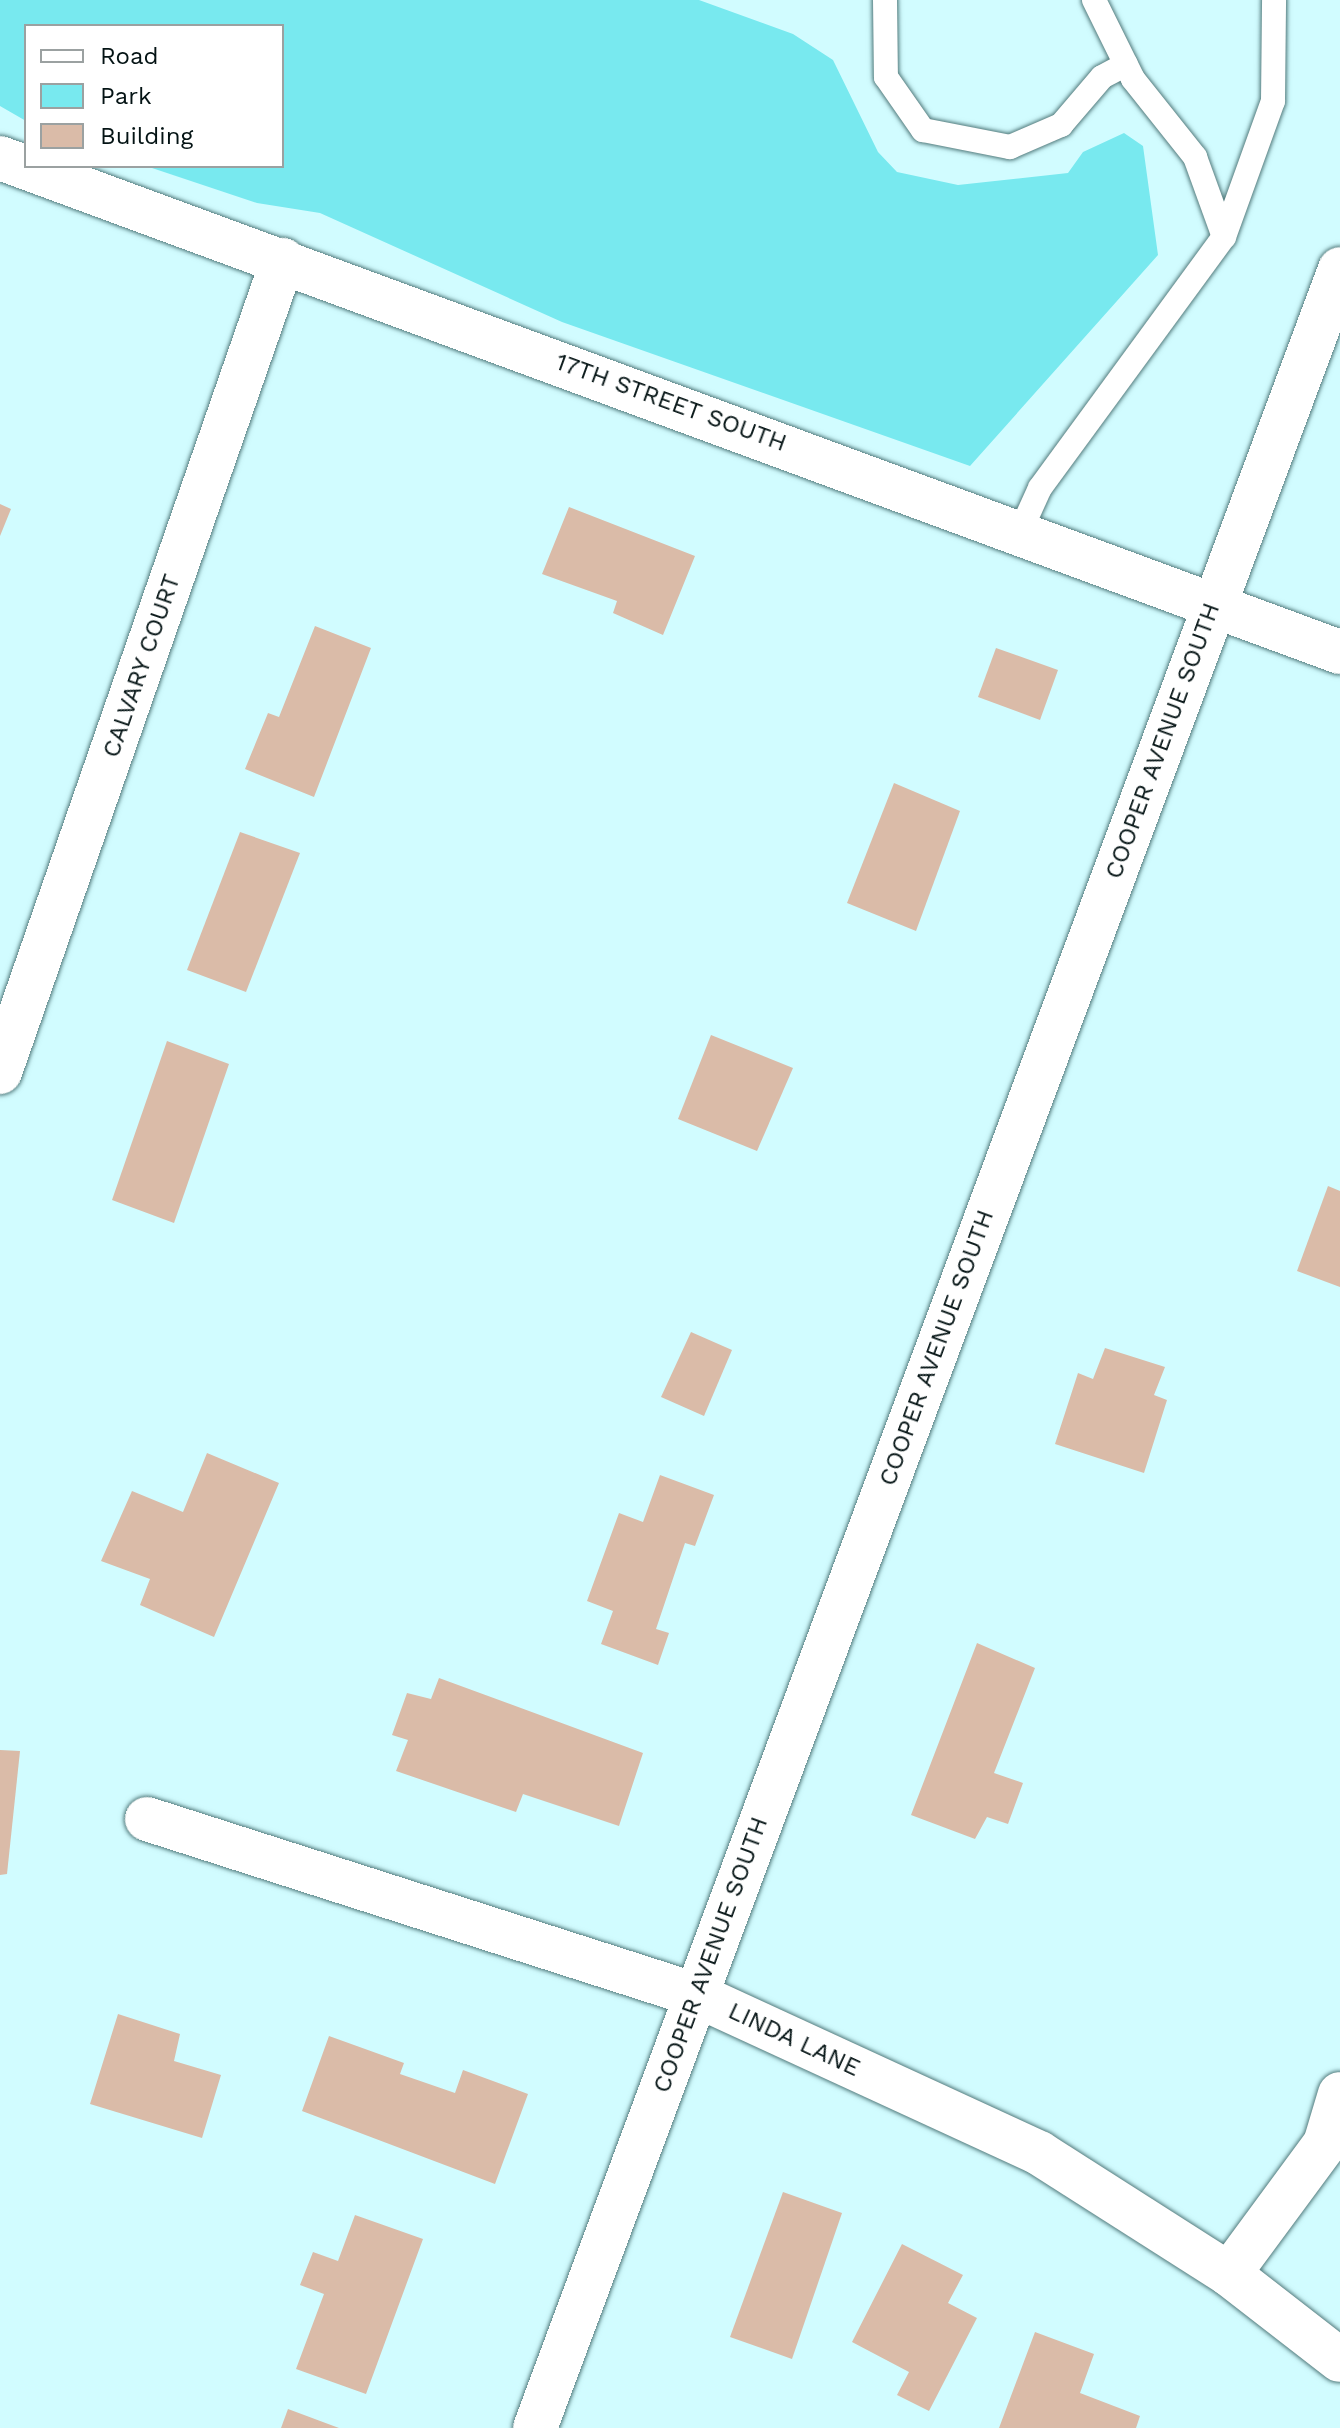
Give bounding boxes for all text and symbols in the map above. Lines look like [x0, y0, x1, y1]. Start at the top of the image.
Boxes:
legend [24, 24, 284, 168]
text: Road [100, 42, 159, 70]
text: Park [100, 82, 152, 110]
text: Building [100, 122, 193, 150]
street label: 17TH STREET SOUTH [551, 348, 791, 458]
street label: CALVARY COURT [97, 570, 187, 762]
street label: COOPER AVENUE SOUTH [1099, 599, 1227, 883]
street label: COOPER AVENUE SOUTH [873, 1206, 1001, 1490]
street label: COOPER AVENUE SOUTH [647, 1813, 775, 2097]
street label: LINDA LANE [723, 1997, 865, 2083]

